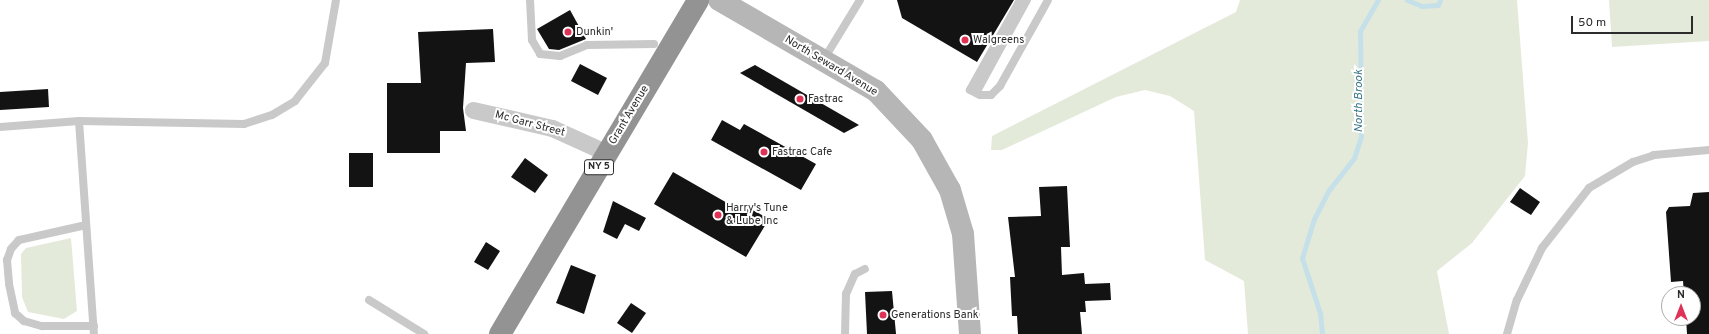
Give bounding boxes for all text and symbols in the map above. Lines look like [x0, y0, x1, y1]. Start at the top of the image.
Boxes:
scale bar [1573, 8, 1695, 34]
text: 50 m [1578, 15, 1606, 31]
place label: Dunkin' [576, 25, 613, 39]
marker: Dunkin' [563, 27, 573, 37]
street label: North Seward Avenue [782, 33, 880, 99]
place label: Walgreens [973, 33, 1024, 47]
marker: Walgreens [960, 35, 970, 45]
water label: North Brook [1353, 69, 1367, 133]
street label: Grant Avenue [606, 83, 652, 147]
place label: Fastrac [808, 92, 843, 106]
marker: Fastrac [795, 94, 805, 104]
street label: Mc Garr Street [494, 108, 566, 140]
place label: Fastrac Cafe [772, 145, 832, 159]
marker: Fastrac Cafe [759, 147, 769, 157]
road number: NY 5 [583, 159, 615, 175]
place label: Harry's Tune & Lube Inc [726, 202, 788, 228]
marker: Harry's Tune & Lube Inc [713, 210, 723, 220]
north arrow [1661, 286, 1701, 326]
text: N [1677, 288, 1685, 302]
place label: Generations Bank [891, 308, 979, 322]
marker: Generations Bank [878, 310, 888, 320]

